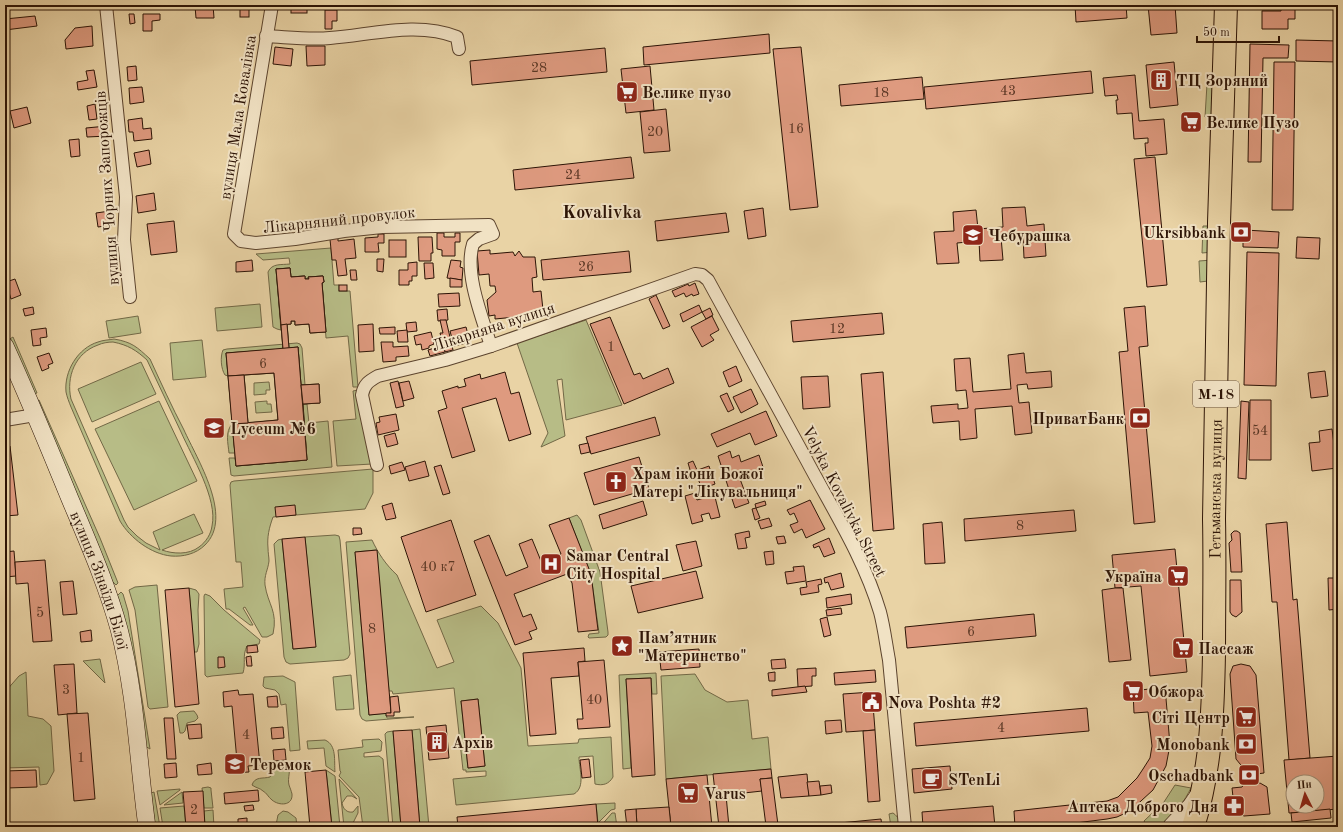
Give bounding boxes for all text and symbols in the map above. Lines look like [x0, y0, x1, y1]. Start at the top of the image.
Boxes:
scale bar [1197, 18, 1279, 44]
text: 50 m [1203, 26, 1230, 39]
street label: вулиця Мала Ковалівка [218, 34, 260, 201]
house number: 28 [531, 61, 547, 75]
building icon: ТЦ Зоряний [1148, 67, 1174, 93]
place label: ТЦ Зоряний [1176, 74, 1268, 90]
supermarket icon: Велике пузо [614, 79, 640, 105]
house number: 43 [1000, 84, 1016, 98]
place label: Велике пузо [642, 86, 731, 102]
house number: 18 [873, 86, 889, 100]
street label: вулиця Чорних Запорожців [93, 90, 123, 286]
supermarket icon: Велике Пузо [1178, 109, 1204, 135]
place label: Велике Пузо [1206, 116, 1299, 132]
house number: 16 [788, 122, 804, 136]
house number: 20 [647, 125, 663, 139]
house number: 24 [565, 168, 581, 182]
district label: Kovalivka [562, 204, 642, 222]
street label: Лікарняний провулок [262, 205, 416, 237]
bank icon: Ukrsibbank [1228, 219, 1254, 245]
school or university icon: Чебурашка [960, 222, 986, 248]
place label: Ukrsibbank [1143, 226, 1226, 242]
place label: Чебурашка [988, 229, 1071, 245]
house number: 26 [578, 260, 594, 274]
street label: Лікарняна вулиця [430, 300, 557, 355]
house number: 12 [829, 322, 845, 336]
house number: 1 [607, 340, 615, 354]
house number: 6 [259, 357, 267, 371]
road number: М-18 [1193, 381, 1239, 407]
bank icon: ПриватБанк [1127, 405, 1153, 431]
place label: ПриватБанк [1032, 412, 1125, 428]
school or university icon: Lyceum №6 [201, 415, 227, 441]
street label: Гетьманська вулиця [1208, 419, 1226, 559]
place label: Lyceum №6 [230, 422, 316, 438]
street label: Velyka Kovalivka Street [798, 424, 888, 580]
house number: 54 [1252, 424, 1268, 438]
place label: Храм ікони Божої Матері "Лікувальниця" [632, 467, 803, 501]
church icon: Храм ікони Божої Матері "Лікувальниця" [603, 469, 629, 495]
street label: вулиця Зінаїди Білої [66, 509, 130, 652]
house number: 8 [1016, 519, 1024, 533]
place label: Samar Central City Hospital [566, 549, 669, 583]
hospital icon: Samar Central City Hospital [538, 551, 564, 577]
house number: 40 к7 [420, 560, 456, 574]
supermarket icon: Україна [1165, 563, 1191, 589]
place label: Україна [1104, 570, 1162, 586]
house number: 5 [36, 606, 44, 620]
house number: 8 [368, 622, 376, 636]
house number: 6 [967, 625, 975, 639]
place label: Пам’ятник "Материнство" [638, 631, 746, 665]
place icon: Пам’ятник "Материнство" [609, 633, 635, 659]
supermarket icon: Пассаж [1170, 635, 1196, 661]
place label: Пассаж [1198, 642, 1254, 658]
supermarket icon: Обжора [1120, 678, 1146, 704]
house number: 3 [62, 683, 70, 697]
place label: Обжора [1148, 685, 1204, 701]
public building icon: Nova Poshta #2 [859, 689, 885, 715]
house number: 40 [586, 693, 602, 707]
place label: Nova Poshta #2 [888, 696, 1001, 712]
supermarket icon: Сіті Центр [1233, 704, 1259, 730]
place label: Сіті Центр [1151, 711, 1230, 727]
house number: 4 [997, 721, 1005, 735]
house number: 4 [242, 728, 250, 742]
building icon: Архів [424, 729, 450, 755]
bank icon: Monobank [1233, 731, 1259, 757]
place label: Архів [452, 736, 493, 752]
place label: Monobank [1156, 738, 1230, 754]
house number: 1 [77, 751, 85, 765]
school or university icon: Теремок [222, 751, 248, 777]
place label: Теремок [250, 758, 312, 774]
bank icon: Oschadbank [1236, 762, 1262, 788]
cafe icon: STenLi [919, 766, 945, 792]
place label: Oschadbank [1148, 769, 1234, 785]
place label: STenLi [948, 773, 1001, 789]
north arrow [1285, 774, 1325, 814]
text: Пн [1296, 779, 1312, 792]
supermarket icon: Varus [675, 780, 701, 806]
place label: Varus [704, 787, 746, 803]
pharmacy icon: Аптека Доброго Дня [1221, 793, 1247, 819]
place label: Аптека Доброго Дня [1067, 800, 1218, 816]
house number: 2 [190, 803, 198, 817]

